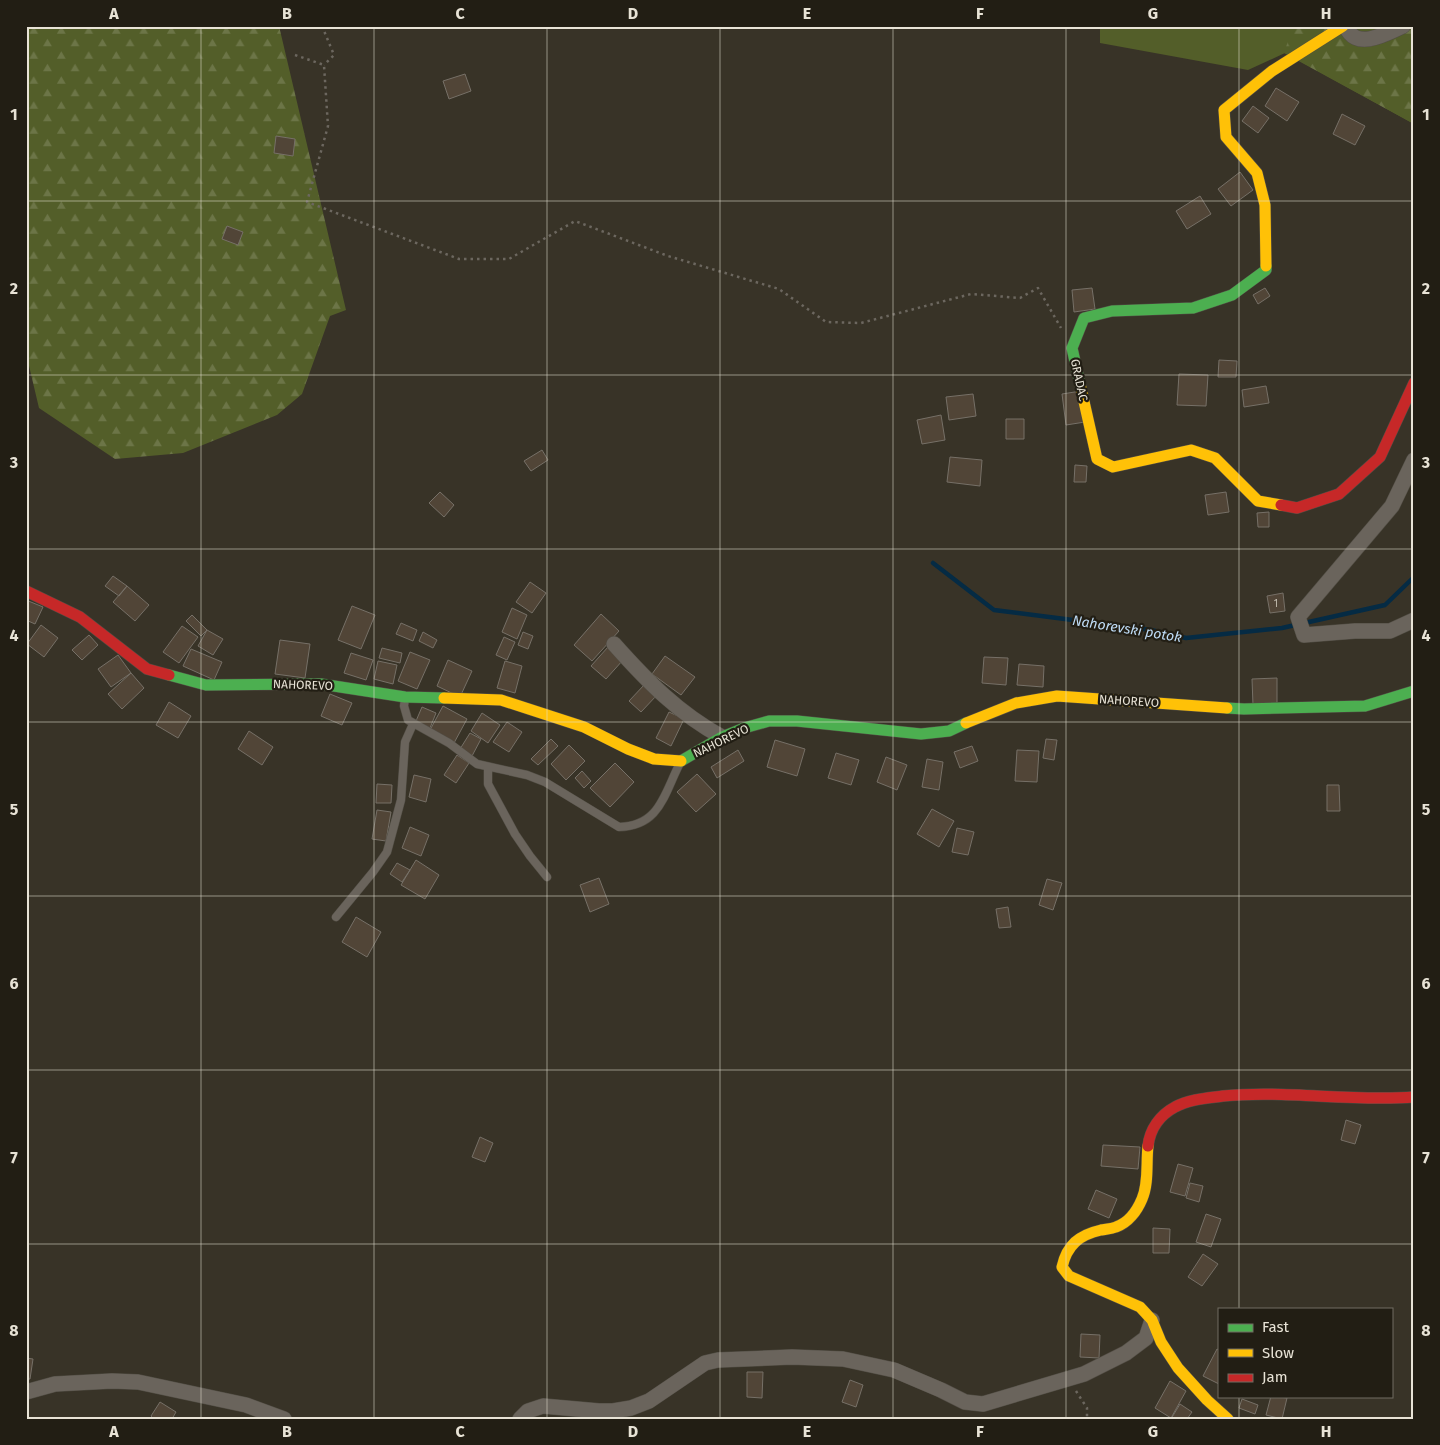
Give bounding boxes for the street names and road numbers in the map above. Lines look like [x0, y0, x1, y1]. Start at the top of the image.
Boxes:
street label: GRADAC [1068, 358, 1090, 403]
street label: NAHOREVO [273, 677, 333, 693]
street label: NAHOREVO [1099, 692, 1159, 710]
street label: NAHOREVO [691, 722, 751, 760]

